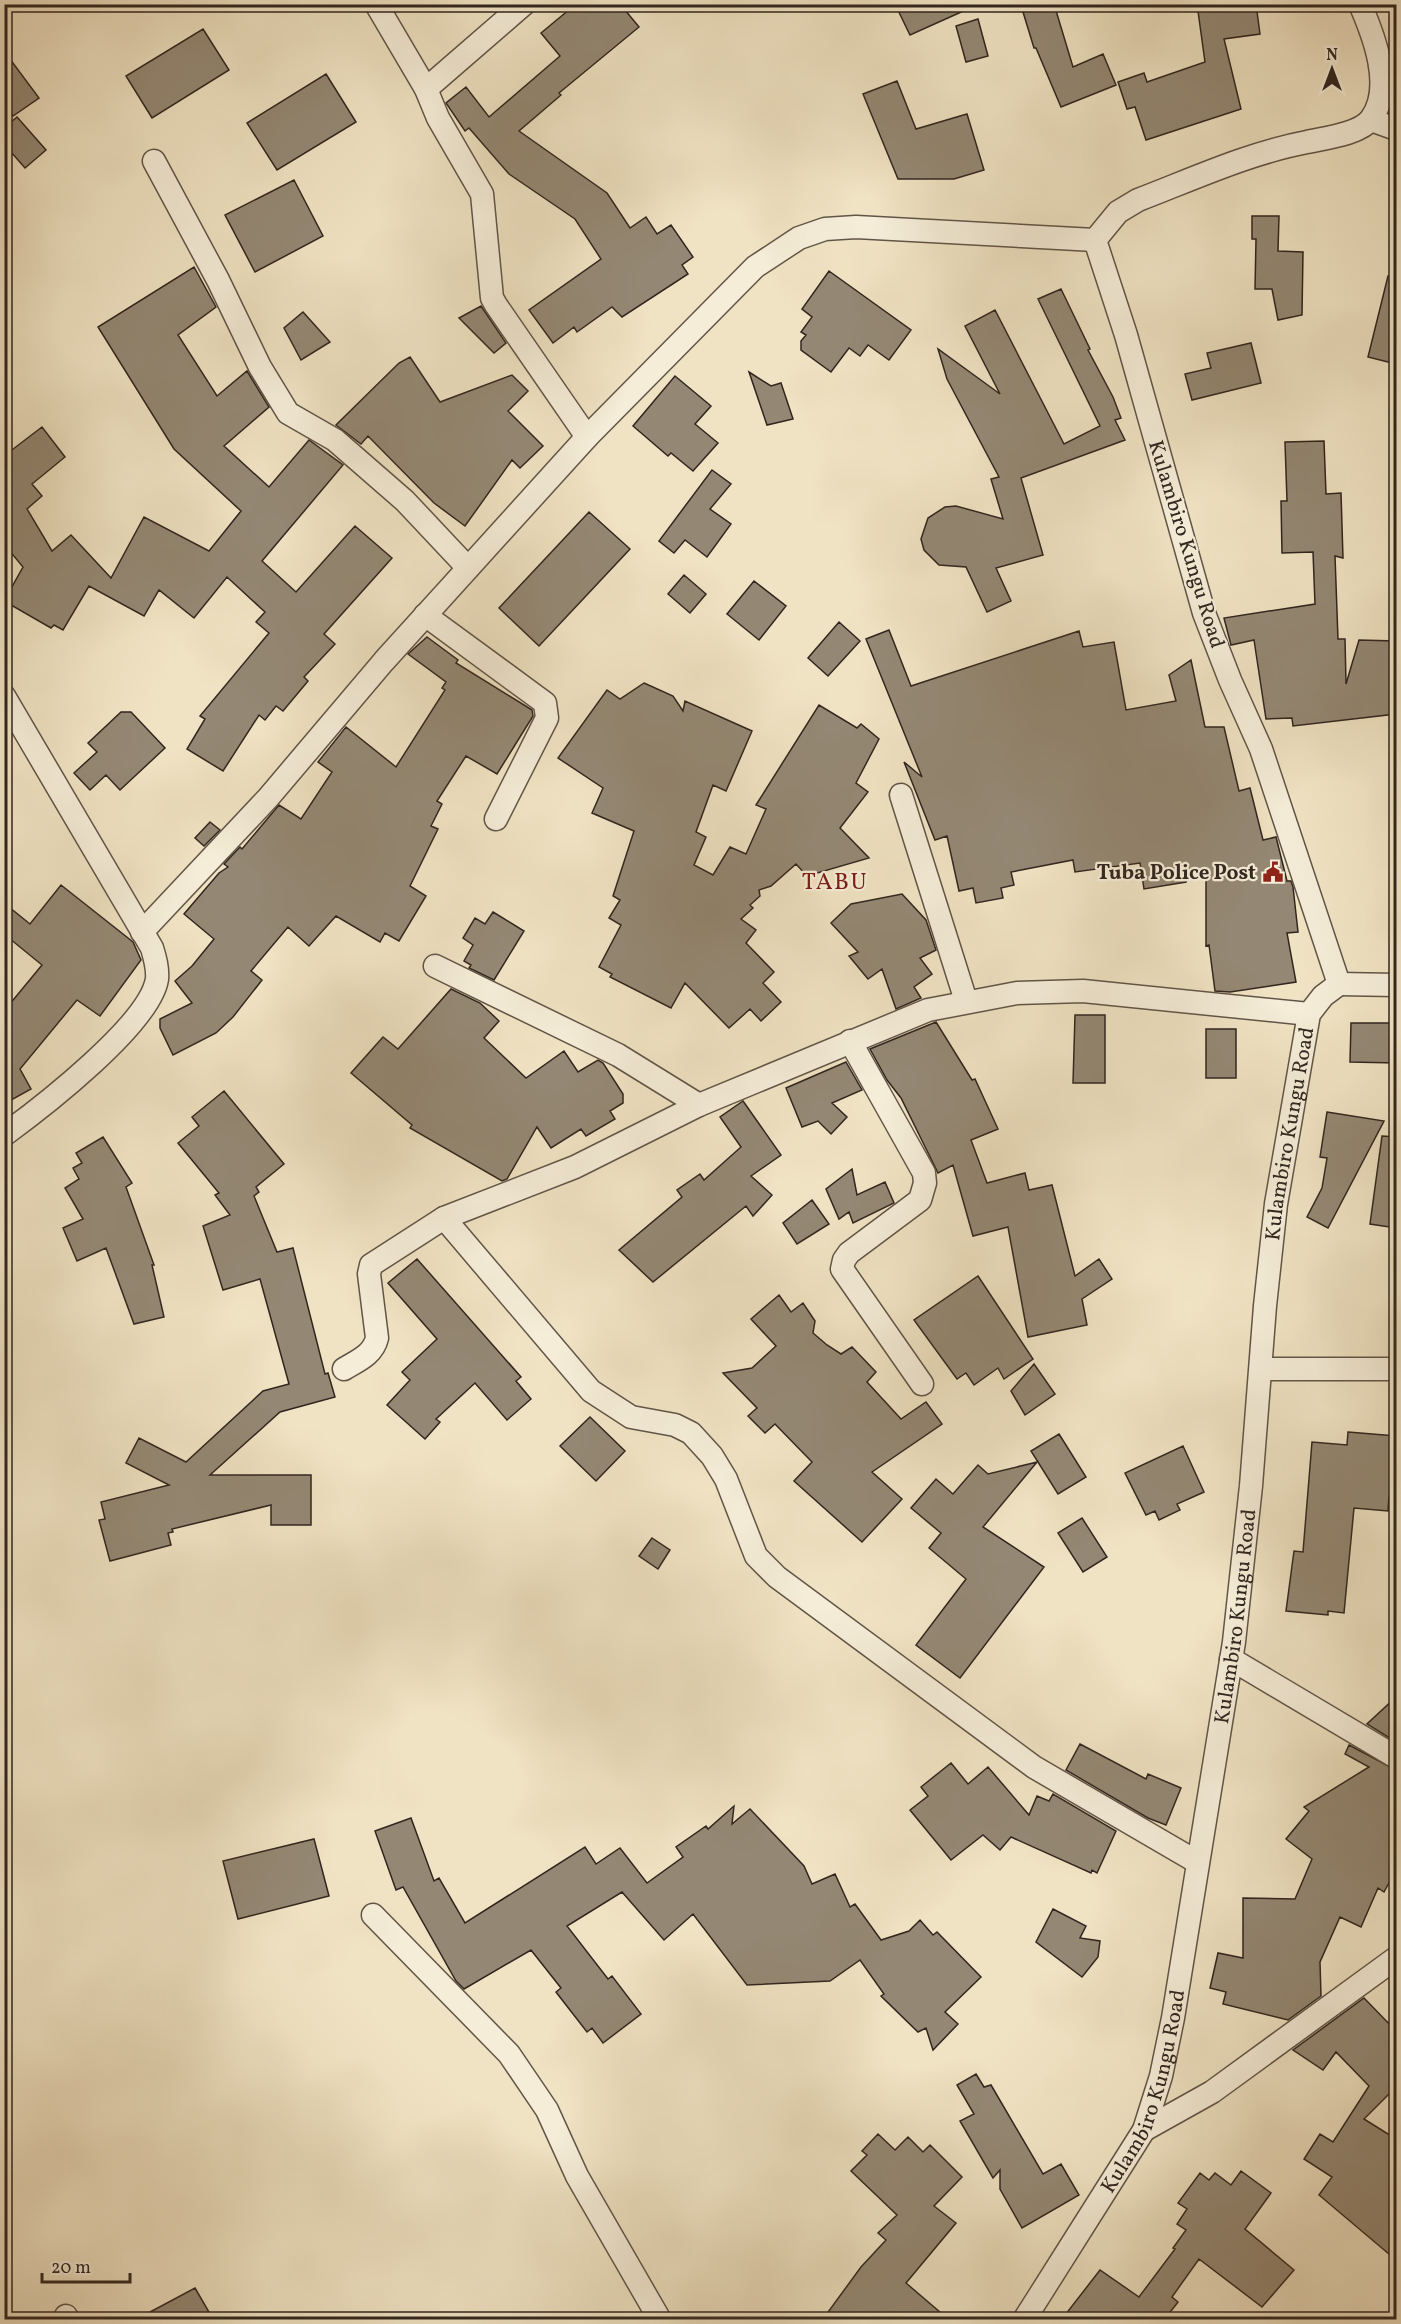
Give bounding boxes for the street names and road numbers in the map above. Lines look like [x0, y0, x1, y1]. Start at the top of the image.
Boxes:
street label: Kulambiro Kungu Road [1140, 437, 1231, 652]
street label: Kulambiro Kungu Road [1259, 1025, 1323, 1242]
street label: Kulambiro Kungu Road [1208, 1508, 1264, 1726]
street label: Kulambiro Kungu Road [1095, 1988, 1193, 2199]

